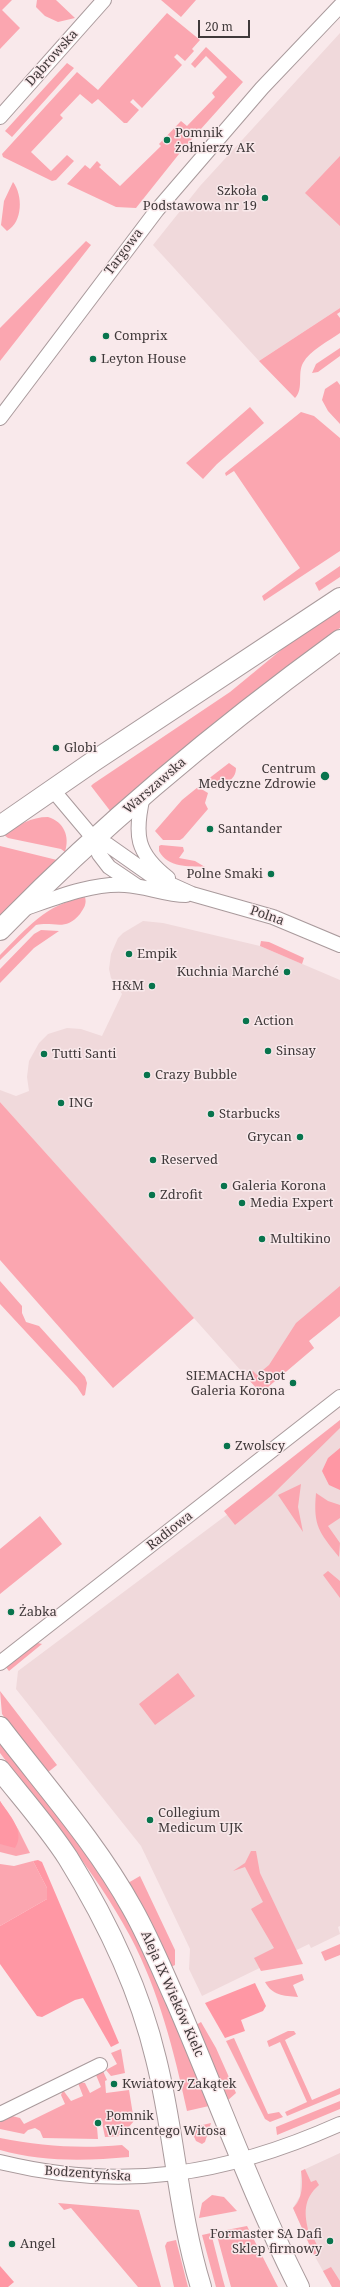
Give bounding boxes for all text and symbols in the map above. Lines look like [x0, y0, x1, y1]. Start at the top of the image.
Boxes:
scale bar [200, 12, 252, 38]
text: 20 m [205, 18, 233, 35]
street label: Dąbrowska [23, 27, 81, 89]
place label: Pomnik żołnierzy AK [175, 125, 255, 156]
marker: Pomnik żołnierzy AK [162, 135, 172, 145]
place label: Szkoła Podstawowa nr 19 [143, 183, 257, 214]
marker: Szkoła Podstawowa nr 19 [260, 193, 270, 203]
street label: Targowa [102, 226, 146, 278]
place label: Comprix [114, 328, 168, 344]
marker: Comprix [101, 331, 111, 341]
place label: Leyton House [101, 351, 186, 367]
marker: Leyton House [88, 354, 98, 364]
place label: Globi [64, 740, 97, 756]
marker: Globi [51, 743, 61, 753]
street label: Warszawska [120, 755, 190, 817]
place label: Centrum Medyczne Zdrowie [198, 761, 316, 792]
marker: Centrum Medyczne Zdrowie [319, 770, 331, 782]
place label: Santander [218, 821, 282, 837]
marker: Santander [205, 824, 215, 834]
place label: Polne Smaki [186, 866, 263, 882]
marker: Polne Smaki [266, 869, 276, 879]
street label: Polna [248, 903, 286, 929]
place label: Empik [137, 946, 177, 962]
marker: Empik [124, 949, 134, 959]
place label: Kuchnia Marché [177, 964, 279, 980]
marker: Kuchnia Marché [282, 967, 292, 977]
place label: H&M [112, 978, 144, 994]
marker: H&M [147, 981, 157, 991]
place label: Action [254, 1013, 294, 1029]
marker: Action [241, 1016, 251, 1026]
place label: Sinsay [276, 1043, 316, 1059]
place label: Tutti Santi [52, 1046, 116, 1062]
marker: Sinsay [263, 1046, 273, 1056]
marker: Tutti Santi [39, 1049, 49, 1059]
place label: Crazy Bubble [155, 1067, 237, 1083]
marker: Crazy Bubble [142, 1070, 152, 1080]
place label: ING [69, 1095, 93, 1111]
marker: ING [56, 1098, 66, 1108]
place label: Starbucks [219, 1106, 280, 1122]
marker: Starbucks [206, 1109, 216, 1119]
place label: Grycan [247, 1129, 292, 1145]
marker: Grycan [295, 1132, 305, 1142]
place label: Reserved [161, 1152, 218, 1168]
marker: Reserved [148, 1155, 158, 1165]
place label: Galeria Korona [232, 1178, 326, 1194]
marker: Galeria Korona [219, 1181, 229, 1191]
place label: Zdrofit [160, 1187, 202, 1203]
marker: Zdrofit [147, 1190, 157, 1200]
place label: Media Expert [250, 1195, 333, 1211]
marker: Media Expert [237, 1198, 247, 1208]
place label: Multikino [270, 1231, 331, 1247]
marker: Multikino [257, 1234, 267, 1244]
place label: SIEMACHA Spot Galeria Korona [186, 1368, 285, 1399]
marker: SIEMACHA Spot Galeria Korona [288, 1378, 298, 1388]
place label: Zwolscy [235, 1438, 285, 1454]
marker: Zwolscy [222, 1441, 232, 1451]
street label: Radiowa [144, 1508, 196, 1554]
place label: Żabka [19, 1604, 57, 1620]
marker: Żabka [6, 1607, 16, 1617]
place label: Collegium Medicum UJK [158, 1805, 243, 1836]
marker: Collegium Medicum UJK [145, 1815, 155, 1825]
street label: Aleja IX Wieków Kielc [137, 1929, 207, 2059]
place label: Kwiatowy Zakątek [122, 2076, 236, 2092]
marker: Kwiatowy Zakątek [109, 2079, 119, 2089]
place label: Pomnik Wincentego Witosa [106, 2108, 226, 2139]
marker: Pomnik Wincentego Witosa [93, 2118, 103, 2128]
street label: Bodzentyńska [44, 2163, 132, 2185]
place label: Formaster SA Dafi Sklep firmowy [210, 2226, 322, 2257]
place label: Angel [20, 2236, 56, 2252]
marker: Formaster SA Dafi Sklep firmowy [325, 2236, 335, 2246]
marker: Angel [7, 2239, 17, 2249]

